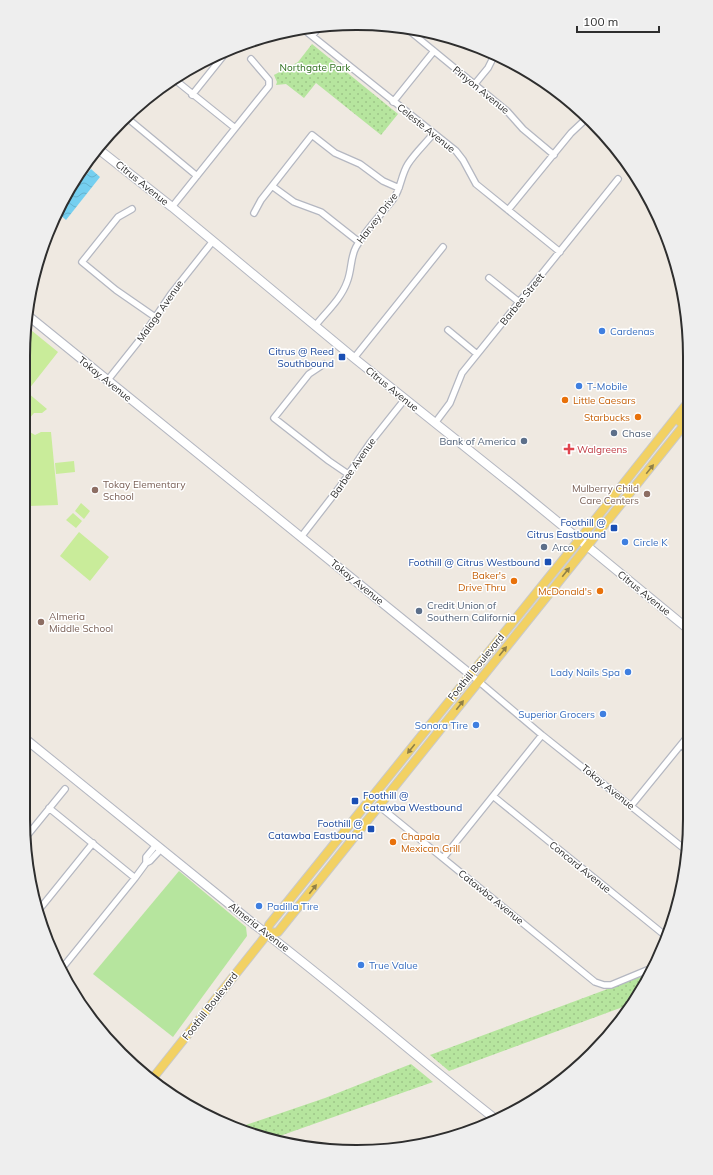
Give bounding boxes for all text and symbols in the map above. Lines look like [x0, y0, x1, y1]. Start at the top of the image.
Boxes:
scale bar [577, 8, 659, 34]
text: 100 m [583, 14, 618, 29]
park label: Northgate Park [279, 61, 351, 74]
street label: Pinyon Avenue [450, 63, 512, 117]
street label: Celeste Avenue [394, 101, 458, 155]
street label: Citrus Avenue [113, 158, 171, 208]
street label: Harvey Drive [354, 190, 400, 246]
street label: Barbee Street [497, 270, 547, 328]
street label: Malaga Avenue [134, 278, 186, 344]
place label: Cardenas [610, 325, 655, 338]
marker: Cardenas [597, 326, 607, 336]
place label: Citrus @ Reed Southbound [268, 345, 334, 370]
marker: Citrus @ Reed Southbound [337, 352, 347, 362]
street label: Tokay Avenue [76, 354, 134, 404]
street label: Citrus Avenue [363, 364, 421, 414]
place label: T-Mobile [587, 380, 627, 393]
marker: T-Mobile [574, 381, 584, 391]
place label: Little Caesars [573, 394, 636, 407]
marker: Little Caesars [560, 395, 570, 405]
place label: Starbucks [584, 411, 630, 424]
marker: Starbucks [633, 412, 643, 422]
place label: Chase [622, 427, 651, 440]
marker: Chase [609, 428, 619, 438]
street label: Barbee Avenue [327, 435, 379, 501]
place label: Bank of America [439, 435, 516, 448]
marker: Bank of America [519, 436, 529, 446]
place label: Walgreens [577, 443, 627, 456]
marker: Walgreens [564, 444, 574, 454]
one-way arrow [645, 463, 654, 474]
place label: Tokay Elementary School [103, 478, 186, 503]
place label: Mulberry Child Care Centers [572, 482, 639, 507]
marker: Tokay Elementary School [90, 485, 100, 495]
marker: Mulberry Child Care Centers [642, 489, 652, 499]
place label: Foothill @ Citrus Eastbound [527, 516, 606, 541]
marker: Foothill @ Citrus Eastbound [609, 523, 619, 533]
place label: Circle K [633, 536, 668, 549]
marker: Circle K [620, 537, 630, 547]
place label: Arco [552, 541, 574, 554]
marker: Arco [539, 542, 549, 552]
place label: Foothill @ Citrus Westbound [408, 556, 540, 569]
street label: Tokay Avenue [328, 557, 386, 607]
marker: Foothill @ Citrus Westbound [543, 557, 553, 567]
one-way arrow [562, 567, 570, 578]
street label: Citrus Avenue [615, 568, 673, 618]
place label: Baker's Drive Thru [458, 569, 506, 594]
marker: Baker's Drive Thru [509, 576, 519, 586]
place label: McDonald's [538, 585, 592, 598]
marker: McDonald's [595, 586, 605, 596]
place label: Credit Union of Southern California [427, 599, 516, 624]
marker: Credit Union of Southern California [414, 606, 424, 616]
place label: Almeria Middle School [49, 610, 113, 635]
marker: Almeria Middle School [36, 617, 46, 627]
street label: Foothill Boulevard [445, 631, 507, 703]
one-way arrow [499, 646, 507, 657]
place label: Lady Nails Spa [551, 666, 620, 679]
marker: Lady Nails Spa [623, 667, 633, 677]
one-way arrow [455, 699, 464, 710]
place label: Superior Grocers [518, 708, 595, 721]
marker: Superior Grocers [598, 709, 608, 719]
place label: Sonora Tire [415, 719, 468, 732]
marker: Sonora Tire [471, 720, 481, 730]
one-way arrow [406, 743, 415, 754]
street label: Tokay Avenue [579, 762, 637, 812]
place label: Foothill @ Catawba Westbound [363, 789, 462, 814]
marker: Foothill @ Catawba Westbound [350, 796, 360, 806]
place label: Foothill @ Catawba Eastbound [268, 817, 363, 842]
marker: Foothill @ Catawba Eastbound [366, 824, 376, 834]
place label: Chapala Mexican Grill [401, 830, 460, 855]
marker: Chapala Mexican Grill [388, 837, 398, 847]
street label: Concord Avenue [547, 838, 613, 896]
street label: Catawba Avenue [456, 867, 526, 927]
one-way arrow [309, 883, 317, 894]
street label: Almeria Avenue [226, 899, 292, 955]
place label: Padilla Tire [267, 900, 318, 913]
marker: Padilla Tire [254, 901, 264, 911]
place label: True Value [369, 959, 418, 972]
marker: True Value [356, 960, 366, 970]
street label: Foothill Boulevard [179, 969, 241, 1043]

